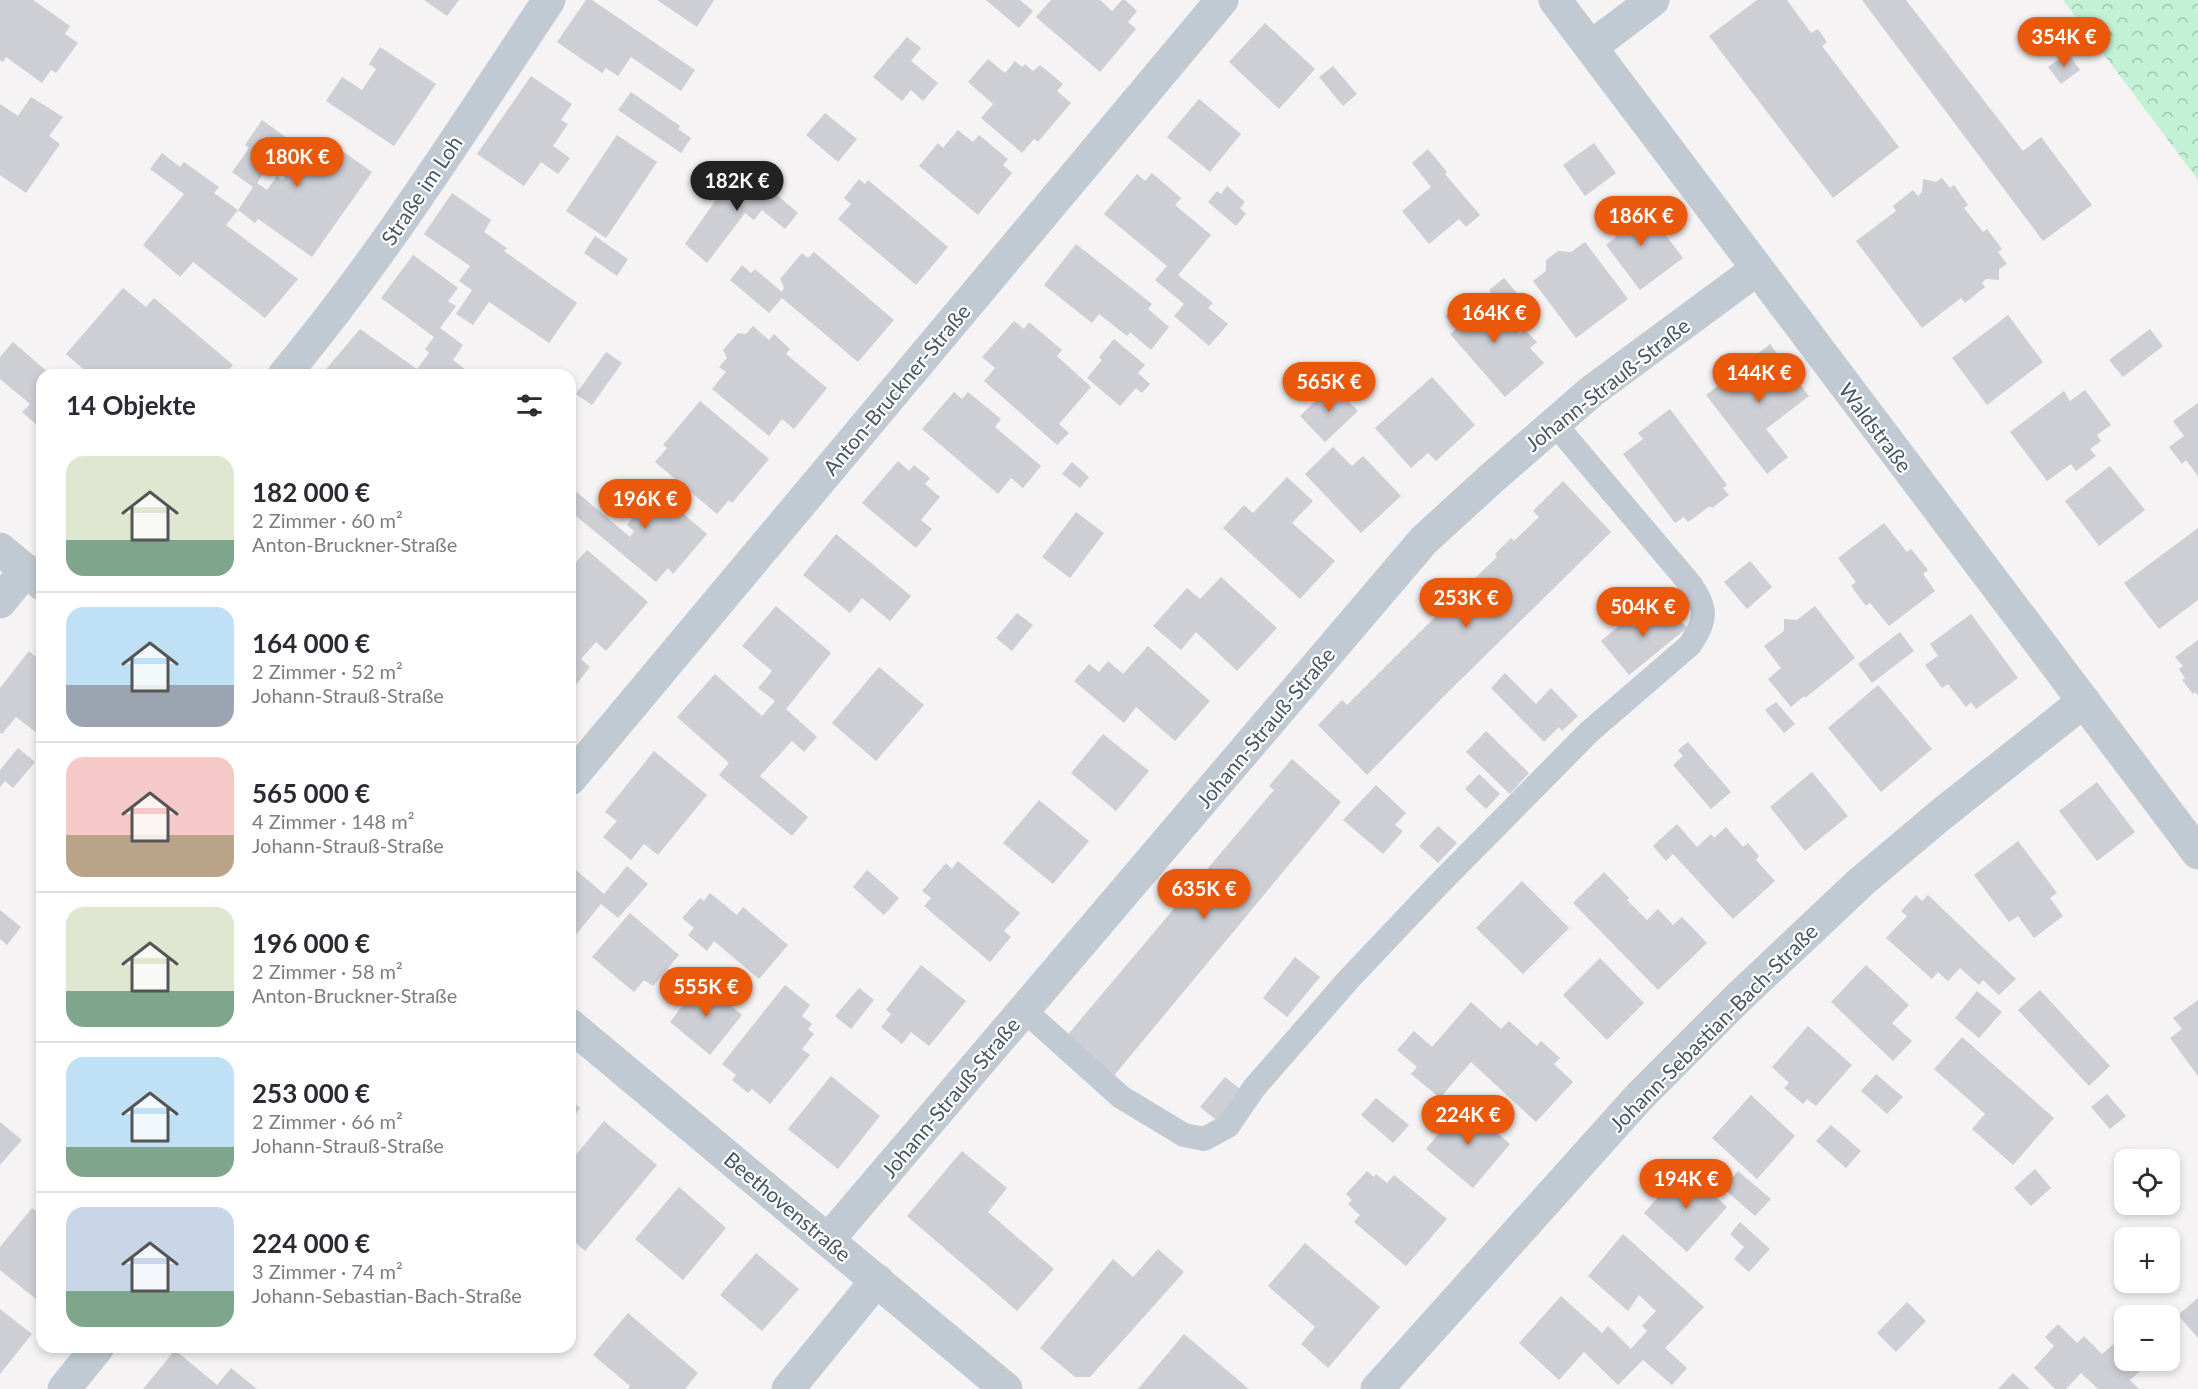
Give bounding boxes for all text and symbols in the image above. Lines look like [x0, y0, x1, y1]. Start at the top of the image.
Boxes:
pin: 354K € [2015, 17, 2113, 68]
text: 354K € [2032, 24, 2096, 48]
street label: Straße im Loh [375, 131, 467, 249]
pin: 180K € [248, 137, 346, 188]
text: 180K € [265, 144, 329, 168]
pin: 182K € [688, 161, 786, 212]
text: 182K € [705, 168, 769, 192]
pin: 186K € [1592, 196, 1690, 247]
text: 186K € [1609, 203, 1673, 227]
pin: 164K € [1445, 293, 1543, 344]
street label: Anton-Bruckner-Straße [817, 298, 975, 480]
text: 164K € [1462, 300, 1526, 324]
street label: Johann-Strauß-Straße [1520, 312, 1694, 456]
pin: 144K € [1710, 353, 1808, 404]
text: 144K € [1727, 360, 1791, 384]
pin: 565K € [1280, 362, 1378, 413]
text: 565K € [1297, 369, 1361, 393]
street label: Waldstraße [1834, 377, 1918, 477]
text: 14 Objekte [66, 389, 196, 421]
icon: filters [513, 389, 546, 422]
text: 182 000 € [252, 476, 370, 508]
pin: 196K € [596, 479, 694, 530]
icon: home [114, 480, 186, 552]
text: 196K € [613, 486, 677, 510]
text: 2 Zimmer · 60 m² [252, 508, 403, 532]
text: Anton-Bruckner-Straße [252, 532, 457, 556]
pin: 253K € [1417, 578, 1515, 629]
text: 253K € [1434, 585, 1498, 609]
pin: 504K € [1594, 587, 1692, 638]
text: 504K € [1611, 594, 1675, 618]
text: 164 000 € [252, 627, 370, 659]
icon: home [114, 631, 186, 703]
street label: Johann-Strauß-Straße [1191, 642, 1339, 812]
text: 2 Zimmer · 52 m² [252, 659, 403, 683]
text: Johann-Strauß-Straße [252, 683, 444, 707]
text: 565 000 € [252, 777, 370, 809]
icon: home [114, 781, 186, 853]
text: 4 Zimmer · 148 m² [252, 809, 414, 833]
text: Johann-Strauß-Straße [252, 833, 444, 857]
pin: 635K € [1155, 869, 1253, 920]
text: 635K € [1172, 876, 1236, 900]
street label: Johann-Sebastian-Bach-Straße [1604, 918, 1822, 1136]
text: 196 000 € [252, 927, 370, 959]
icon: home [114, 931, 186, 1003]
text: 2 Zimmer · 58 m² [252, 959, 403, 983]
pin: 555K € [657, 967, 755, 1018]
text: 555K € [674, 974, 738, 998]
text: Anton-Bruckner-Straße [252, 983, 457, 1007]
street label: Johann-Strauß-Straße [876, 1012, 1024, 1182]
text: 253 000 € [252, 1077, 370, 1109]
icon: home [114, 1081, 186, 1153]
pin: 224K € [1419, 1095, 1517, 1146]
text: 224K € [1436, 1102, 1500, 1126]
text: 2 Zimmer · 66 m² [252, 1109, 403, 1133]
text: Johann-Strauß-Straße [252, 1133, 444, 1157]
street label: Beethovenstraße [720, 1146, 856, 1266]
map controls [2114, 1149, 2180, 1371]
button: locate [2114, 1149, 2180, 1215]
pin: 194K € [1637, 1159, 1735, 1210]
text: 194K € [1654, 1166, 1718, 1190]
text: 224 000 € [252, 1227, 370, 1259]
button: + [2114, 1227, 2180, 1293]
icon: home [114, 1231, 186, 1303]
text: 3 Zimmer · 74 m² [252, 1259, 403, 1283]
text: Johann-Sebastian-Bach-Straße [252, 1283, 522, 1307]
button: − [2114, 1305, 2180, 1371]

